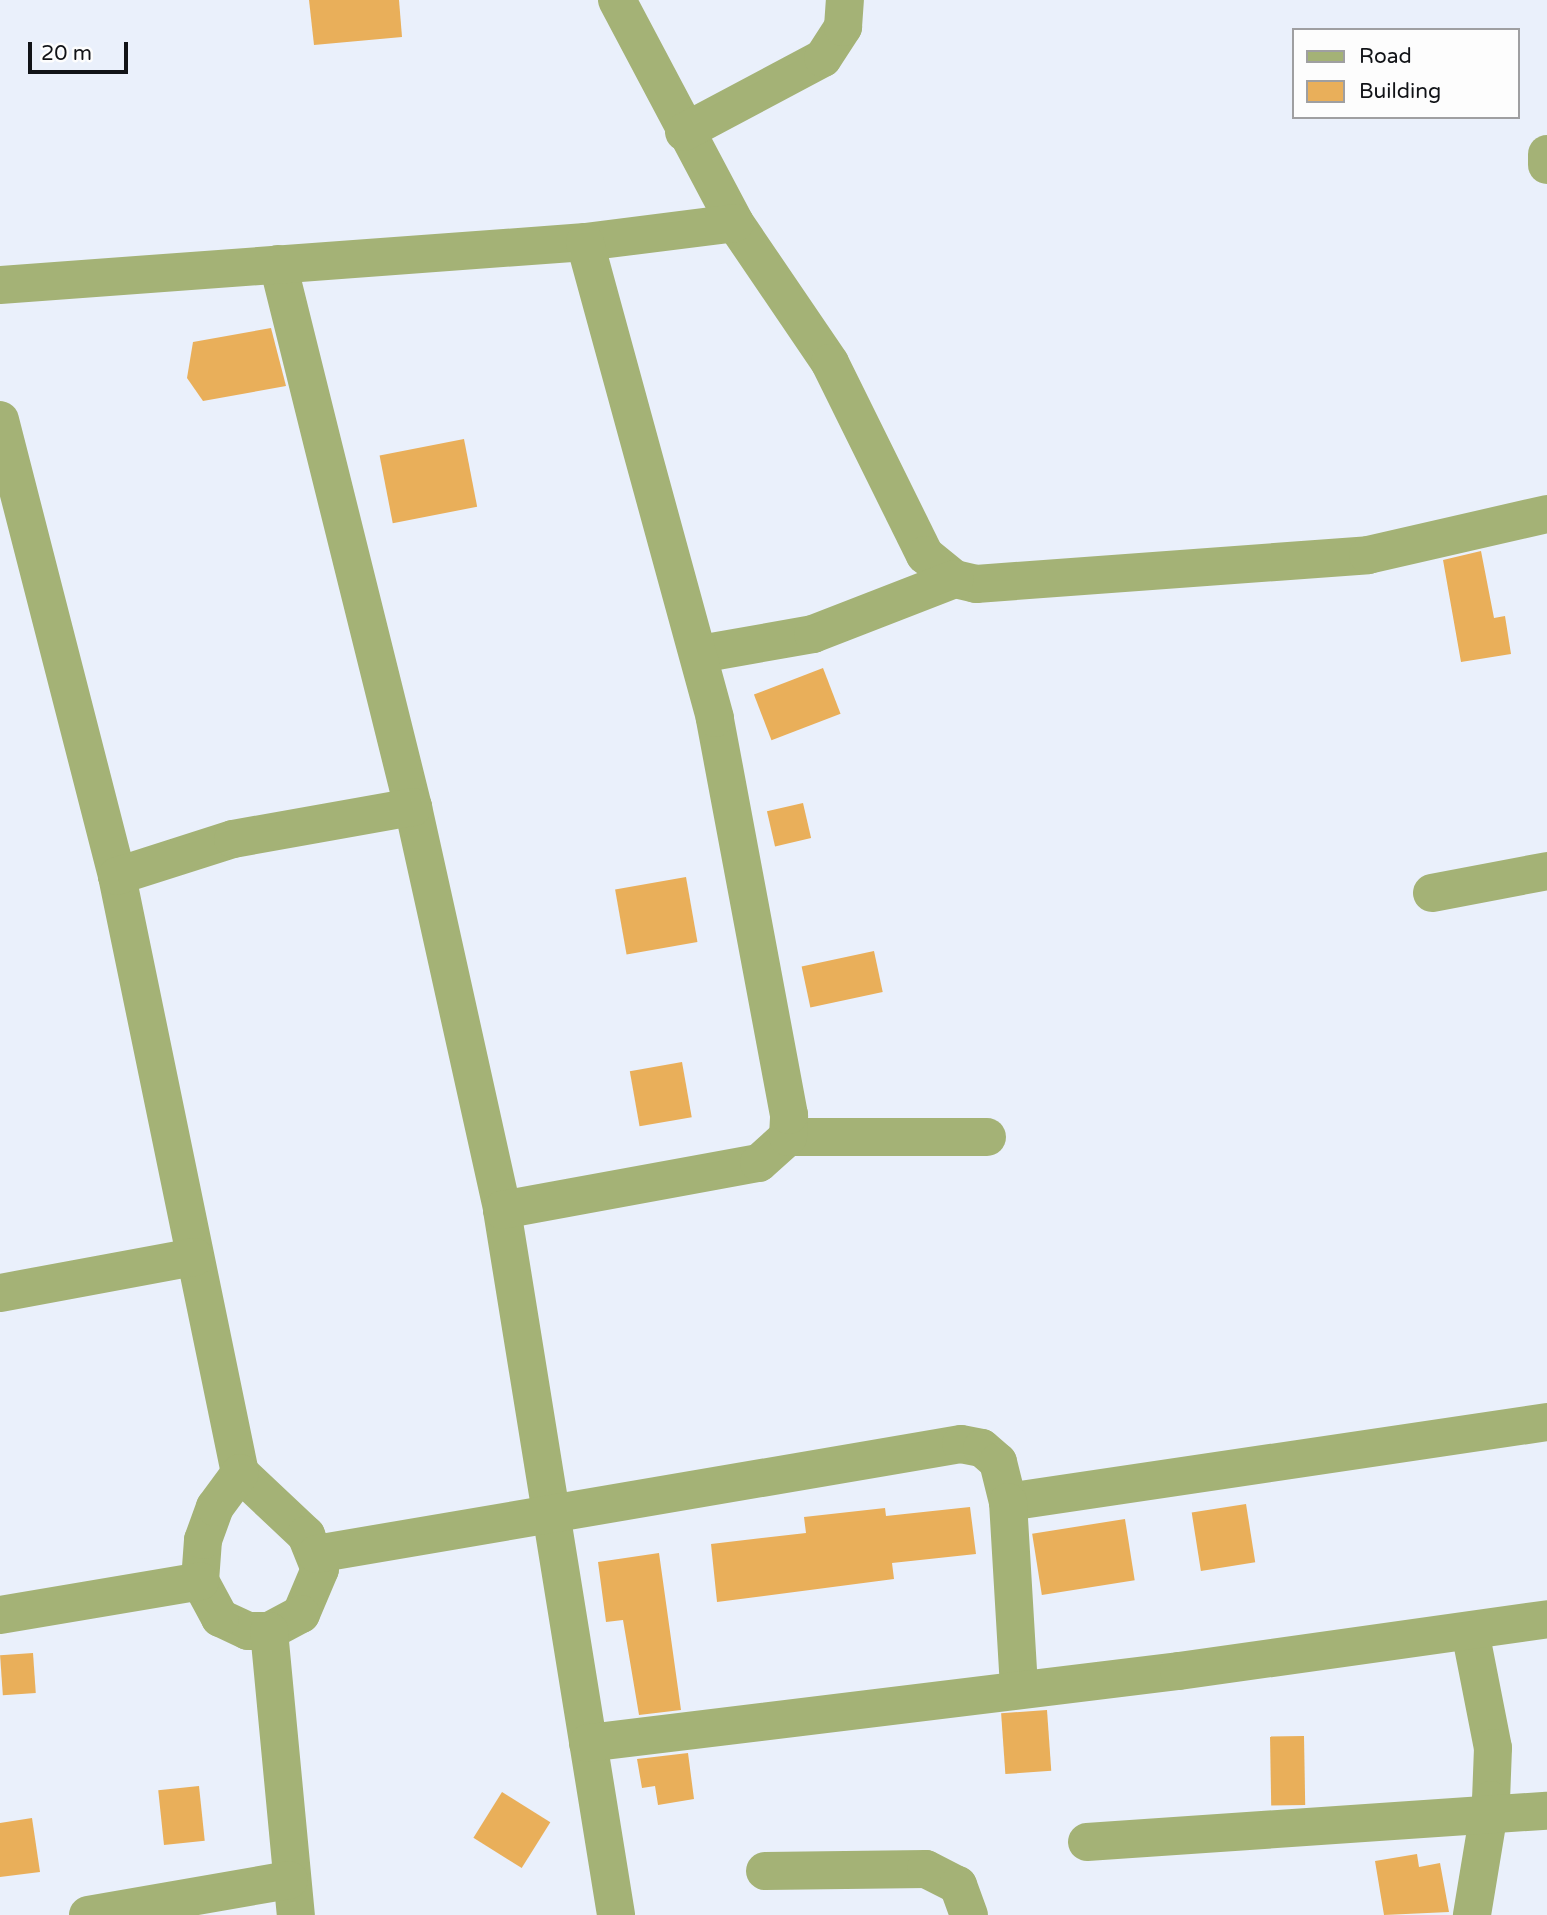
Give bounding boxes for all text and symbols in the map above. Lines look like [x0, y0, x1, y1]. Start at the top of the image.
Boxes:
scale bar [32, 28, 131, 72]
legend [1292, 28, 1519, 119]
text: 20 m [41, 41, 92, 66]
text: Road [1359, 44, 1412, 69]
text: Building [1359, 79, 1441, 104]

